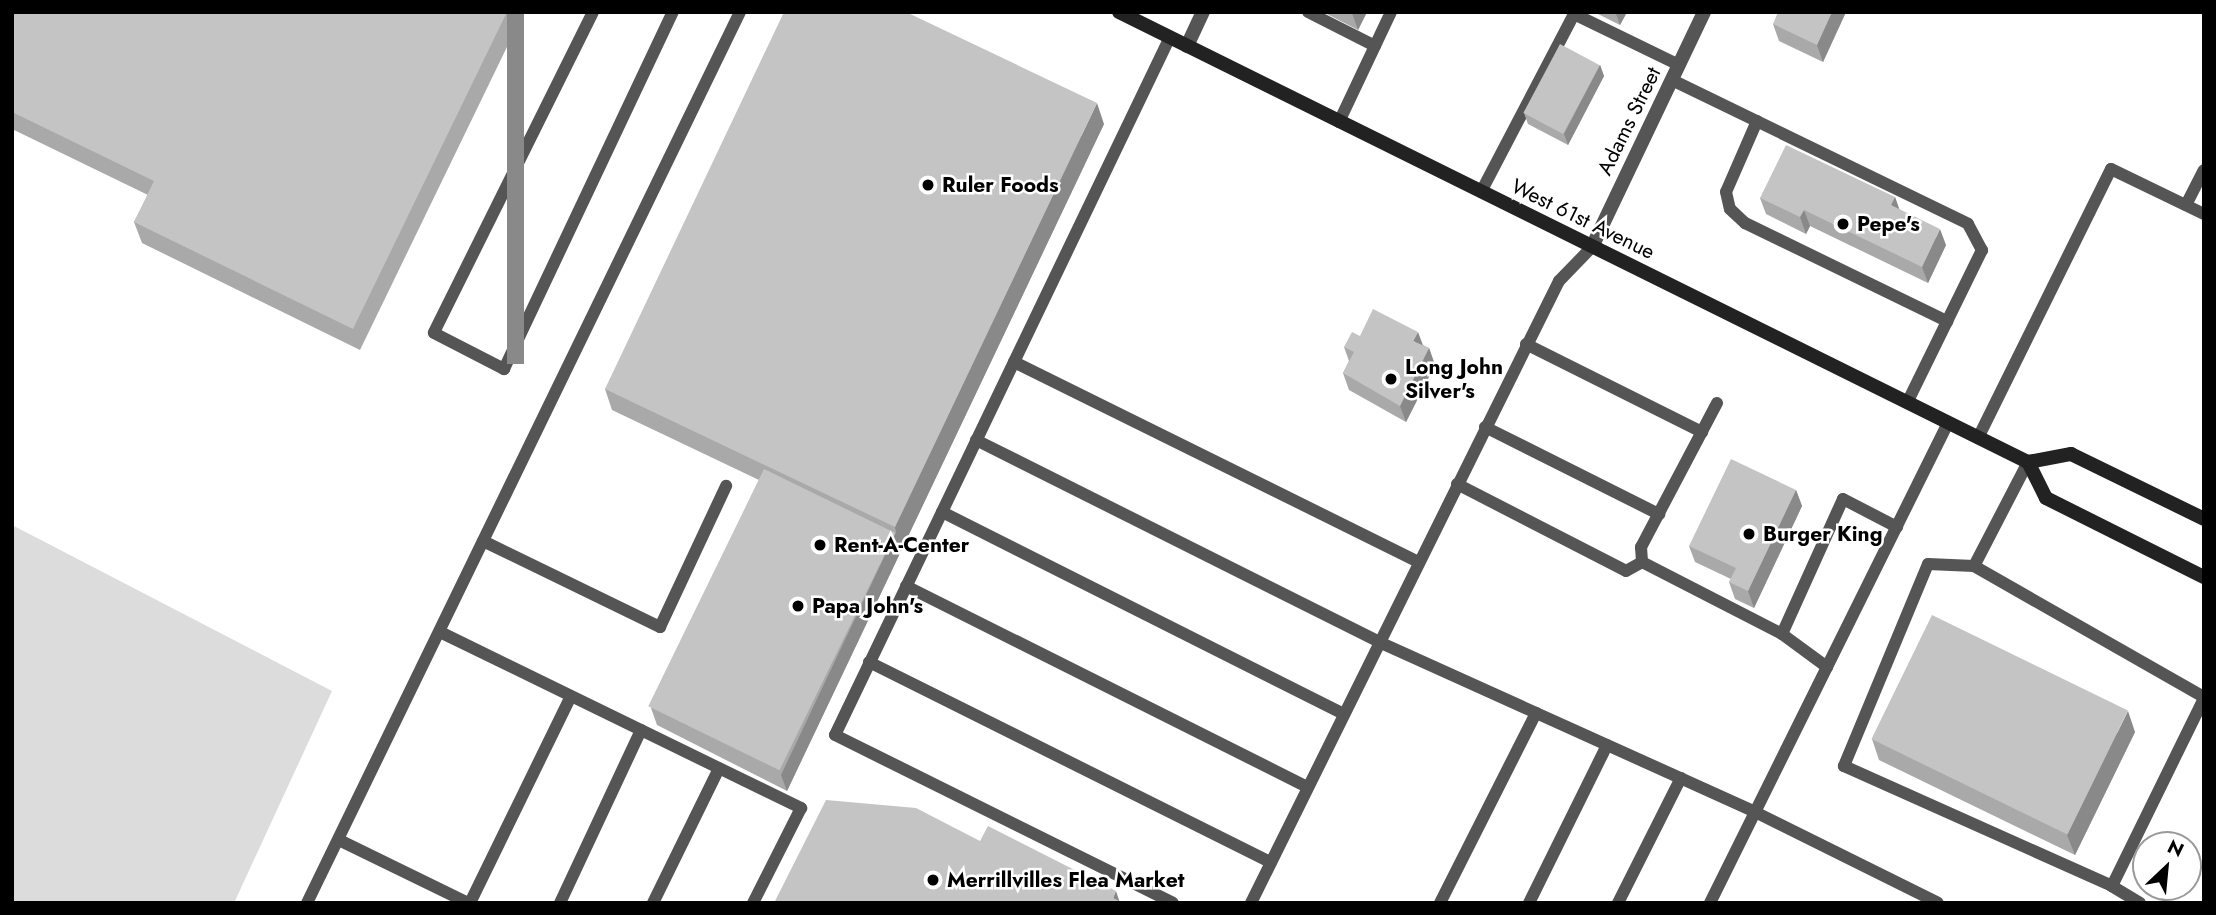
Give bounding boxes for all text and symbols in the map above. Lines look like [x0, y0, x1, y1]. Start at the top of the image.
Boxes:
street label: Adams Street [1592, 63, 1666, 179]
place label: Ruler Foods [942, 172, 1059, 198]
street label: West 61st Avenue [1507, 173, 1659, 265]
marker: Ruler Foods [920, 177, 936, 193]
place label: Pepe's [1857, 211, 1920, 237]
marker: Pepe's [1835, 216, 1851, 232]
place label: Long John Silver's [1405, 354, 1503, 404]
marker: Long John Silver's [1383, 371, 1399, 387]
place label: Burger King [1763, 521, 1882, 547]
marker: Burger King [1741, 526, 1757, 542]
place label: Rent-A-Center [834, 532, 969, 558]
marker: Rent-A-Center [812, 537, 828, 553]
place label: Papa John's [812, 593, 923, 619]
marker: Papa John's [790, 598, 806, 614]
north arrow [2132, 831, 2202, 901]
text: N [2163, 833, 2188, 864]
place label: Merrillvilles Flea Market [947, 867, 1184, 893]
marker: Merrillvilles Flea Market [925, 872, 941, 888]

